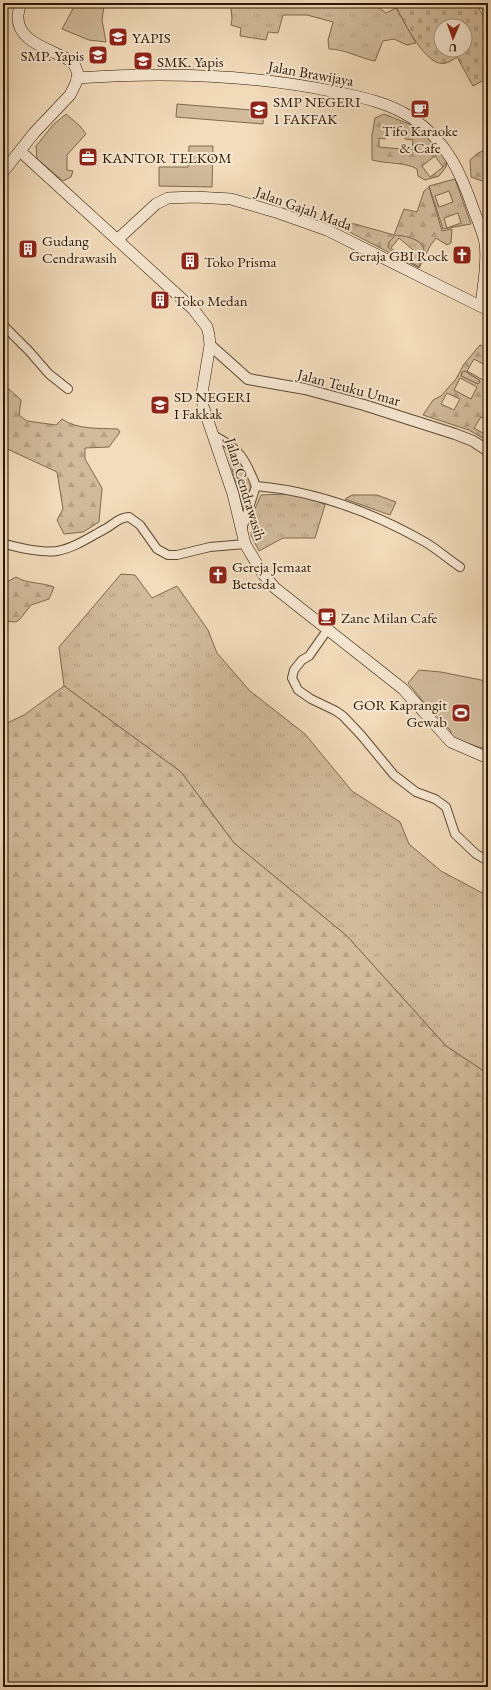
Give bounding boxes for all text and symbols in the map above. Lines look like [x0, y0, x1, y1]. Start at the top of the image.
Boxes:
north arrow [433, 18, 473, 58]
school or university icon: YAPIS [107, 26, 129, 48]
place label: YAPIS [132, 28, 171, 47]
text: U [448, 41, 457, 55]
school or university icon: SMP. Yapis [87, 44, 109, 66]
place label: SMP. Yapis [20, 46, 84, 65]
school or university icon: SMK. Yapis [132, 50, 154, 72]
place label: SMK. Yapis [157, 52, 224, 71]
street label: Jalan Brawijaya [265, 56, 355, 90]
place label: SMP NEGERI 1 FAKFAK [273, 92, 360, 128]
cafe icon: Tifo Karaoke & Cafe [409, 98, 431, 120]
school or university icon: SMP NEGERI 1 FAKFAK [248, 99, 270, 121]
place label: Tifo Karaoke & Cafe [382, 121, 458, 157]
office icon: KANTOR TELKOM [77, 146, 99, 168]
place label: KANTOR TELKOM [102, 148, 232, 167]
street label: Jalan Gajah Mada [251, 181, 355, 234]
place label: Gudang Cendrawasih [42, 231, 117, 267]
building icon: Gudang Cendrawasih [17, 238, 39, 260]
church icon: Geraja GBI Rock [451, 244, 473, 266]
place label: Geraja GBI Rock [349, 246, 449, 265]
building icon: Toko Prisma [179, 250, 201, 272]
place label: Toko Prisma [204, 252, 277, 271]
building icon: Toko Medan [149, 289, 171, 311]
place label: Toko Medan [174, 291, 248, 310]
street label: Jalan Teuku Umar [294, 364, 402, 410]
place label: SD NEGERI I Fakkak [174, 387, 251, 423]
school or university icon: SD NEGERI I Fakkak [149, 394, 171, 416]
street label: Jalan Cendrawasih [221, 433, 271, 543]
place label: Gereja Jemaat Betesda [232, 557, 312, 593]
church icon: Gereja Jemaat Betesda [207, 564, 229, 586]
cafe icon: Zane Milan Cafe [316, 606, 338, 628]
place label: Zane Milan Cafe [341, 608, 438, 627]
place label: GOR Kaprangit Gewab [353, 695, 447, 731]
sports icon: GOR Kaprangit Gewab [450, 702, 472, 724]

